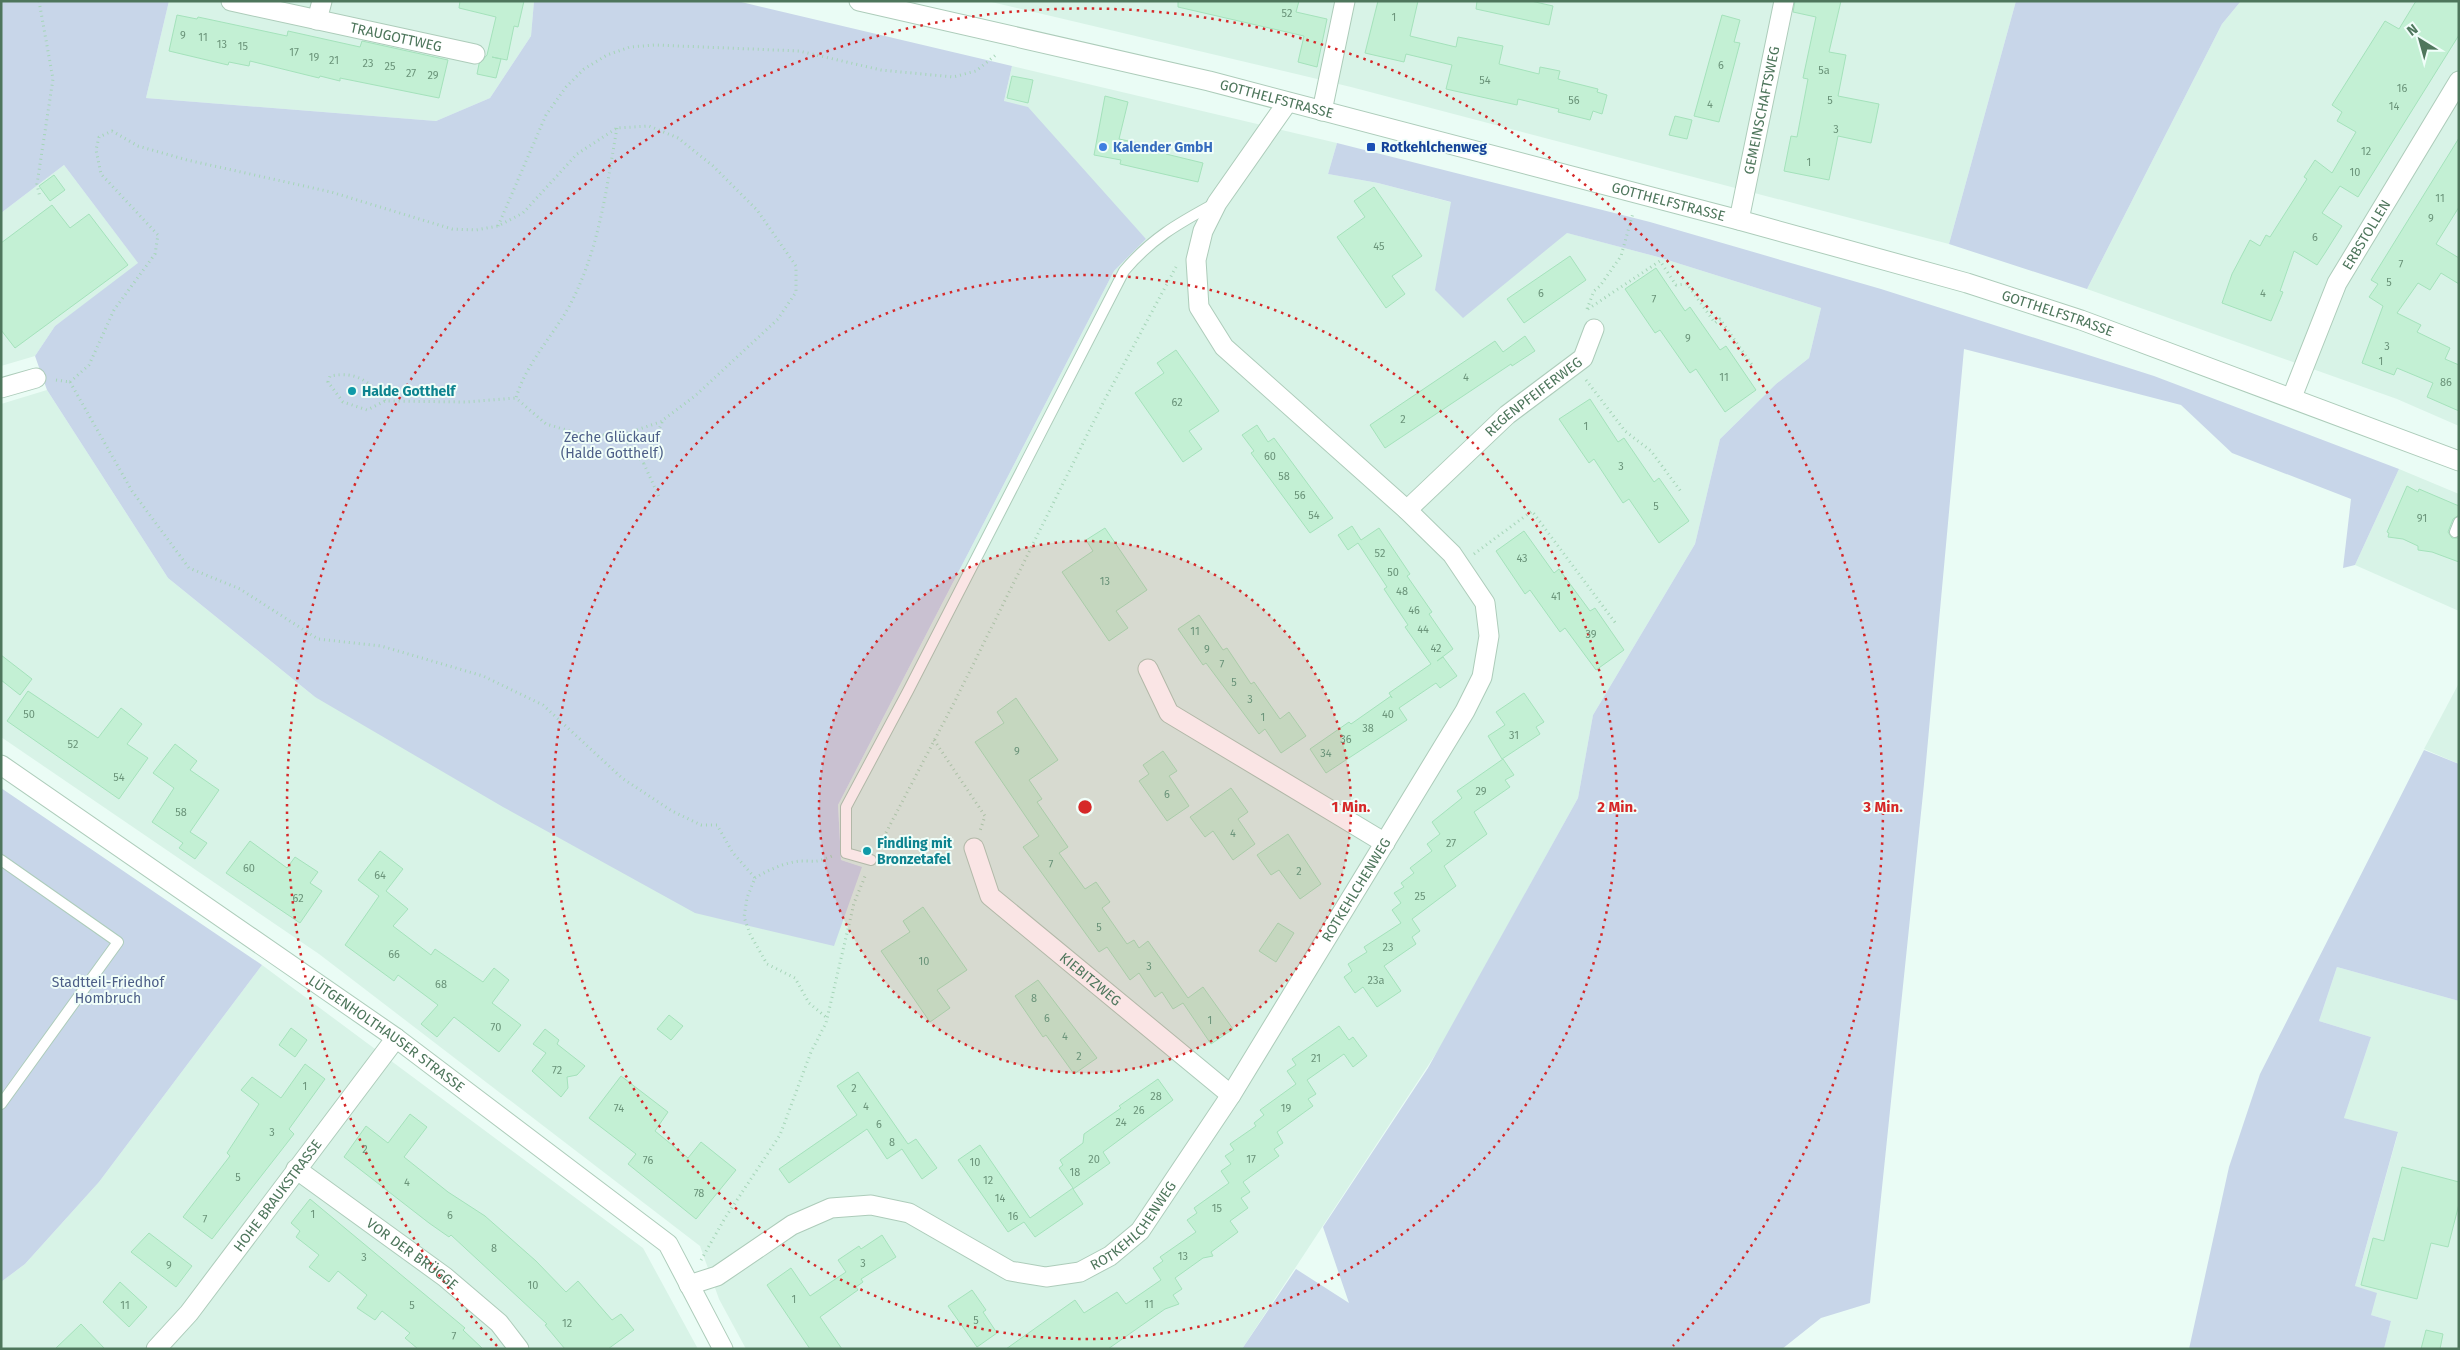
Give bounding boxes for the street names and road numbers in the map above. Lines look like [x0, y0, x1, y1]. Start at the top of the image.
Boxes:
street label: TRAUGOTTWEG [349, 19, 443, 55]
street label: GEMEINSCHAFTSWEG [1740, 45, 1783, 176]
street label: GOTTHELFSTRASSE [1218, 76, 1335, 122]
street label: GOTTHELFSTRASSE [1610, 178, 1727, 225]
street label: ERBSTOLLEN [2338, 196, 2394, 273]
street label: GOTTHELFSTRASSE [2000, 286, 2116, 340]
street label: REGENPFEIFERWEG [1481, 353, 1585, 440]
street label: ROTKEHLCHENWEG [1318, 835, 1394, 945]
street label: KIEBITZWEG [1056, 949, 1125, 1009]
street label: LÜTGENHOLTHAUSER STRASSE [305, 972, 468, 1096]
street label: HOHE BRAUKSTRASSE [230, 1136, 325, 1255]
street label: ROTKEHLCHENWEG [1087, 1178, 1180, 1273]
street label: VOR DER BRÜGGE [363, 1214, 462, 1293]

